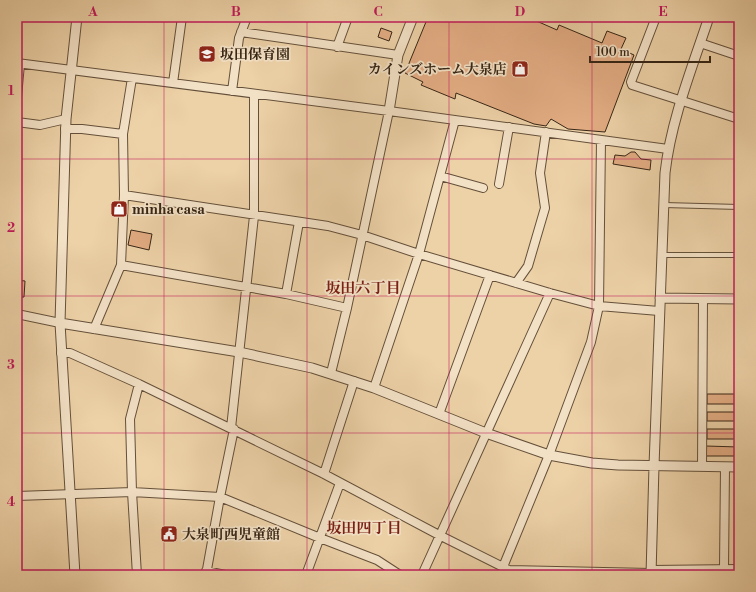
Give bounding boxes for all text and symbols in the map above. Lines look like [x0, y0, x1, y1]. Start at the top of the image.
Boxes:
text: A [87, 4, 98, 20]
text: B [231, 4, 241, 20]
text: C [373, 4, 383, 20]
text: D [515, 4, 525, 20]
text: E [658, 4, 668, 20]
scale bar [590, 38, 710, 64]
school or university icon: 坂田保育園 [197, 44, 217, 64]
text: 100 m [596, 45, 630, 60]
place label: 坂田保育園 [220, 46, 290, 64]
shop icon: カインズホーム大泉店 [510, 59, 530, 79]
place label: カインズホーム大泉店 [368, 61, 507, 79]
text: 1 [8, 83, 15, 99]
shop icon: minha casa [109, 199, 129, 219]
place label: minha casa [132, 201, 205, 219]
text: 2 [7, 220, 15, 236]
district label: 坂田六丁目 [325, 279, 401, 298]
text: 3 [7, 357, 15, 373]
text: 4 [7, 494, 16, 510]
district label: 坂田四丁目 [326, 519, 402, 538]
public building icon: 大泉町西児童館 [159, 524, 179, 544]
place label: 大泉町西児童館 [182, 526, 280, 544]

